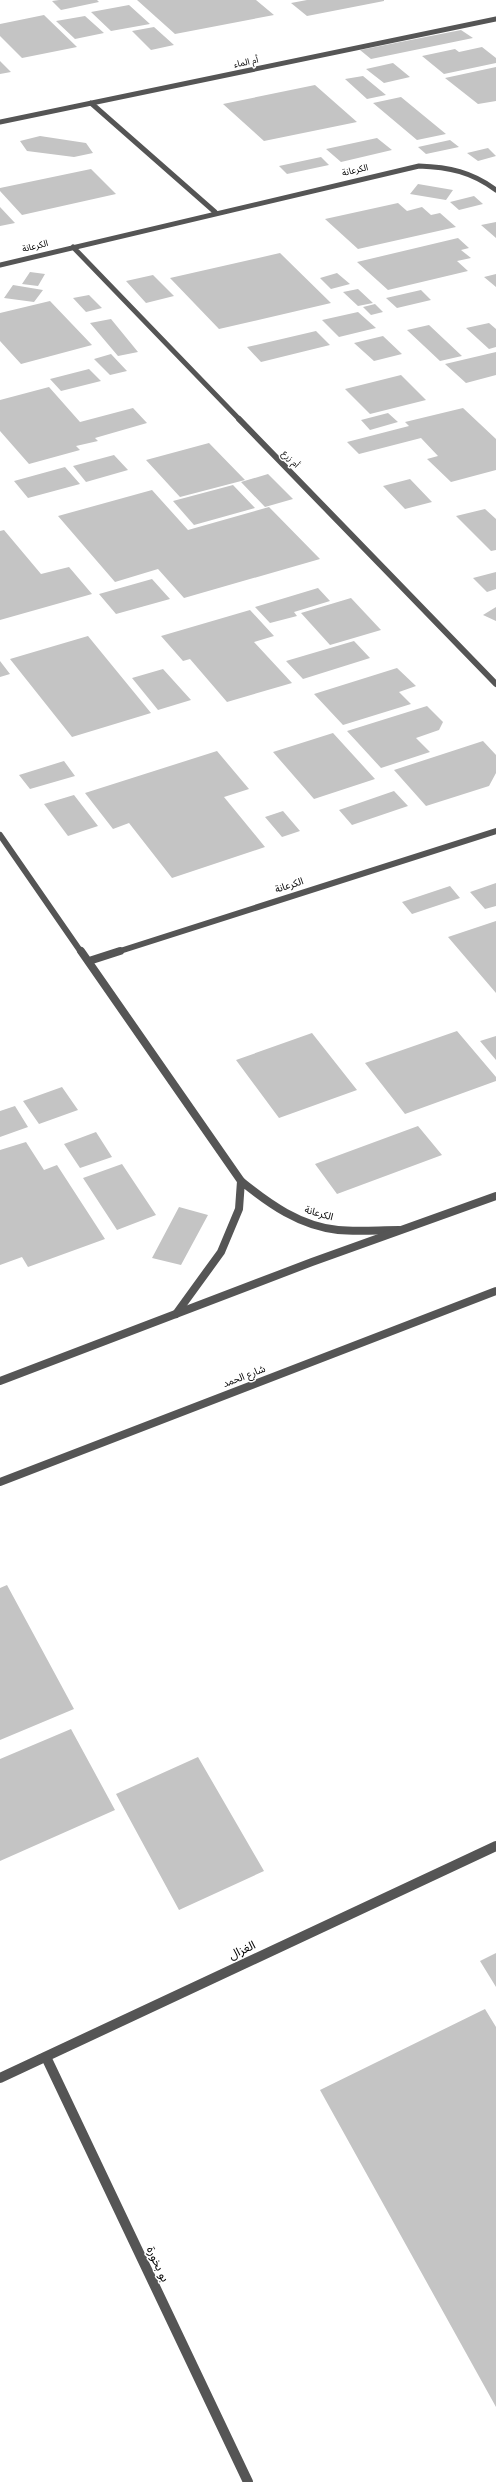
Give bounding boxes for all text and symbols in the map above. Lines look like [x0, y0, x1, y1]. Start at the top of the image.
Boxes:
street label: أم الماء [233, 53, 260, 71]
street label: الكرعانة [341, 162, 369, 179]
street label: الكرعانة [21, 238, 49, 255]
street label: أم زرع [279, 447, 302, 471]
street label: الكرعانة [273, 875, 305, 896]
street label: الكرعانة [303, 1204, 335, 1223]
street label: شارع الحمد [221, 1363, 268, 1391]
street label: الغزال [226, 1938, 258, 1962]
street label: بو بخورة [144, 2244, 172, 2284]

